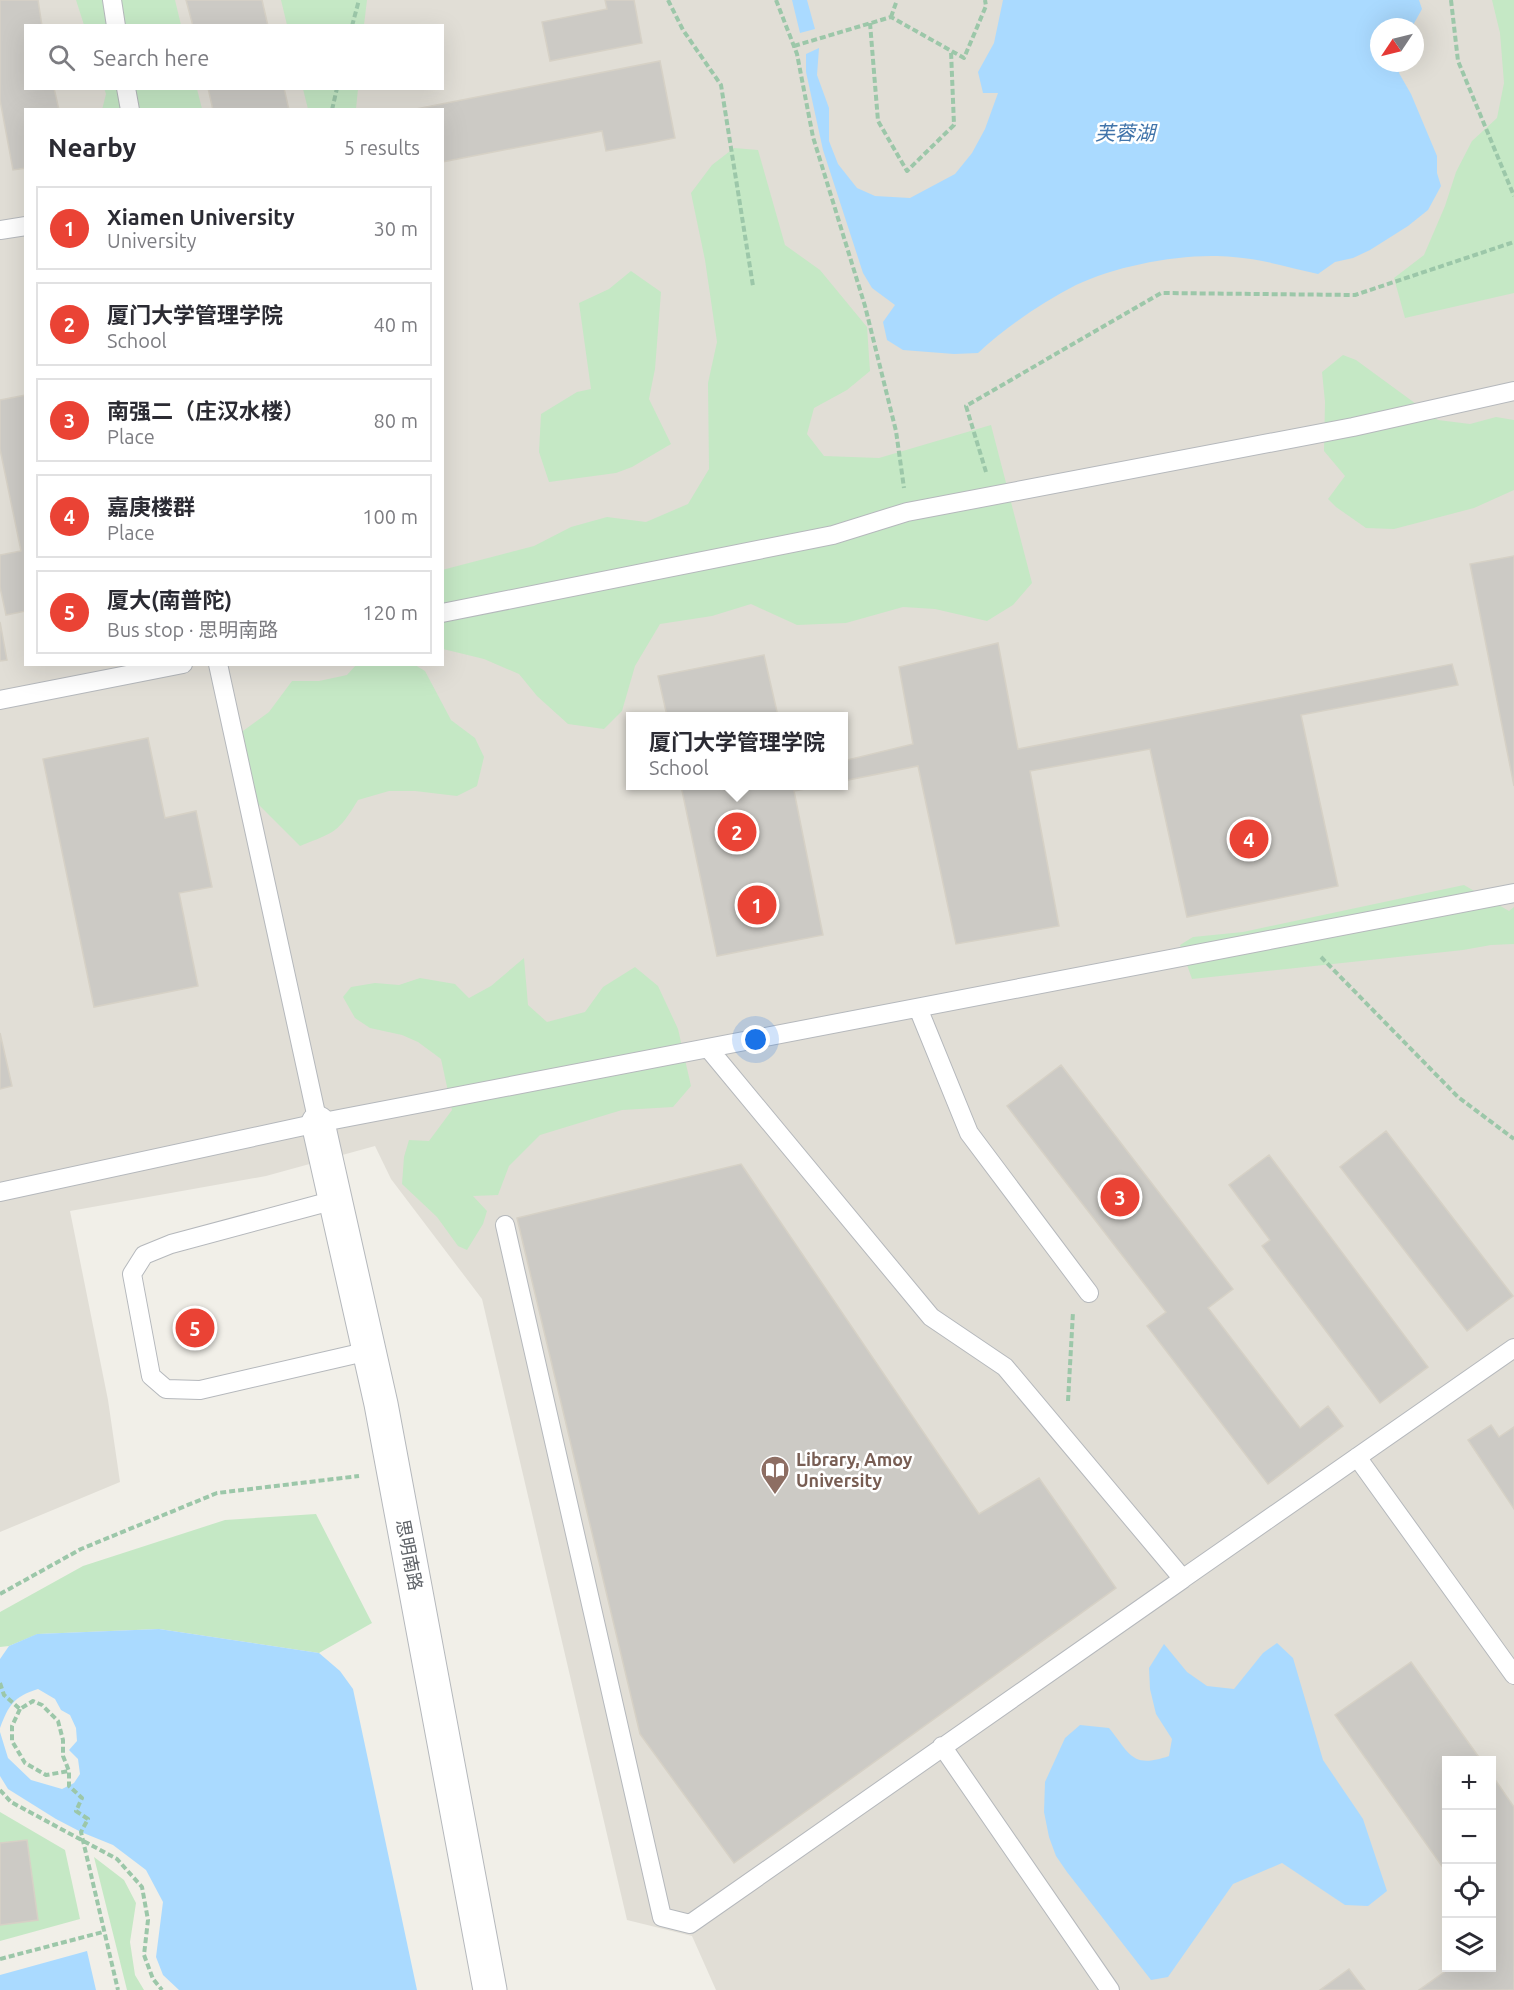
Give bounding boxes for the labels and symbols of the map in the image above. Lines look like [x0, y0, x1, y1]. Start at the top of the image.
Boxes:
north arrow [1370, 18, 1424, 72]
water label: 芙蓉湖 [1095, 121, 1158, 144]
pin: 2 [718, 810, 756, 854]
pin: 4 [1230, 816, 1268, 862]
pin: 1 [738, 882, 777, 928]
your location [741, 1025, 770, 1054]
pin: 3 [1100, 1174, 1140, 1220]
pin: 5 [176, 1306, 214, 1350]
place label: Library, Amoy University [796, 1449, 913, 1490]
library icon: Library, Amoy University [759, 1454, 791, 1496]
street label: 思明南路 [393, 1518, 427, 1592]

